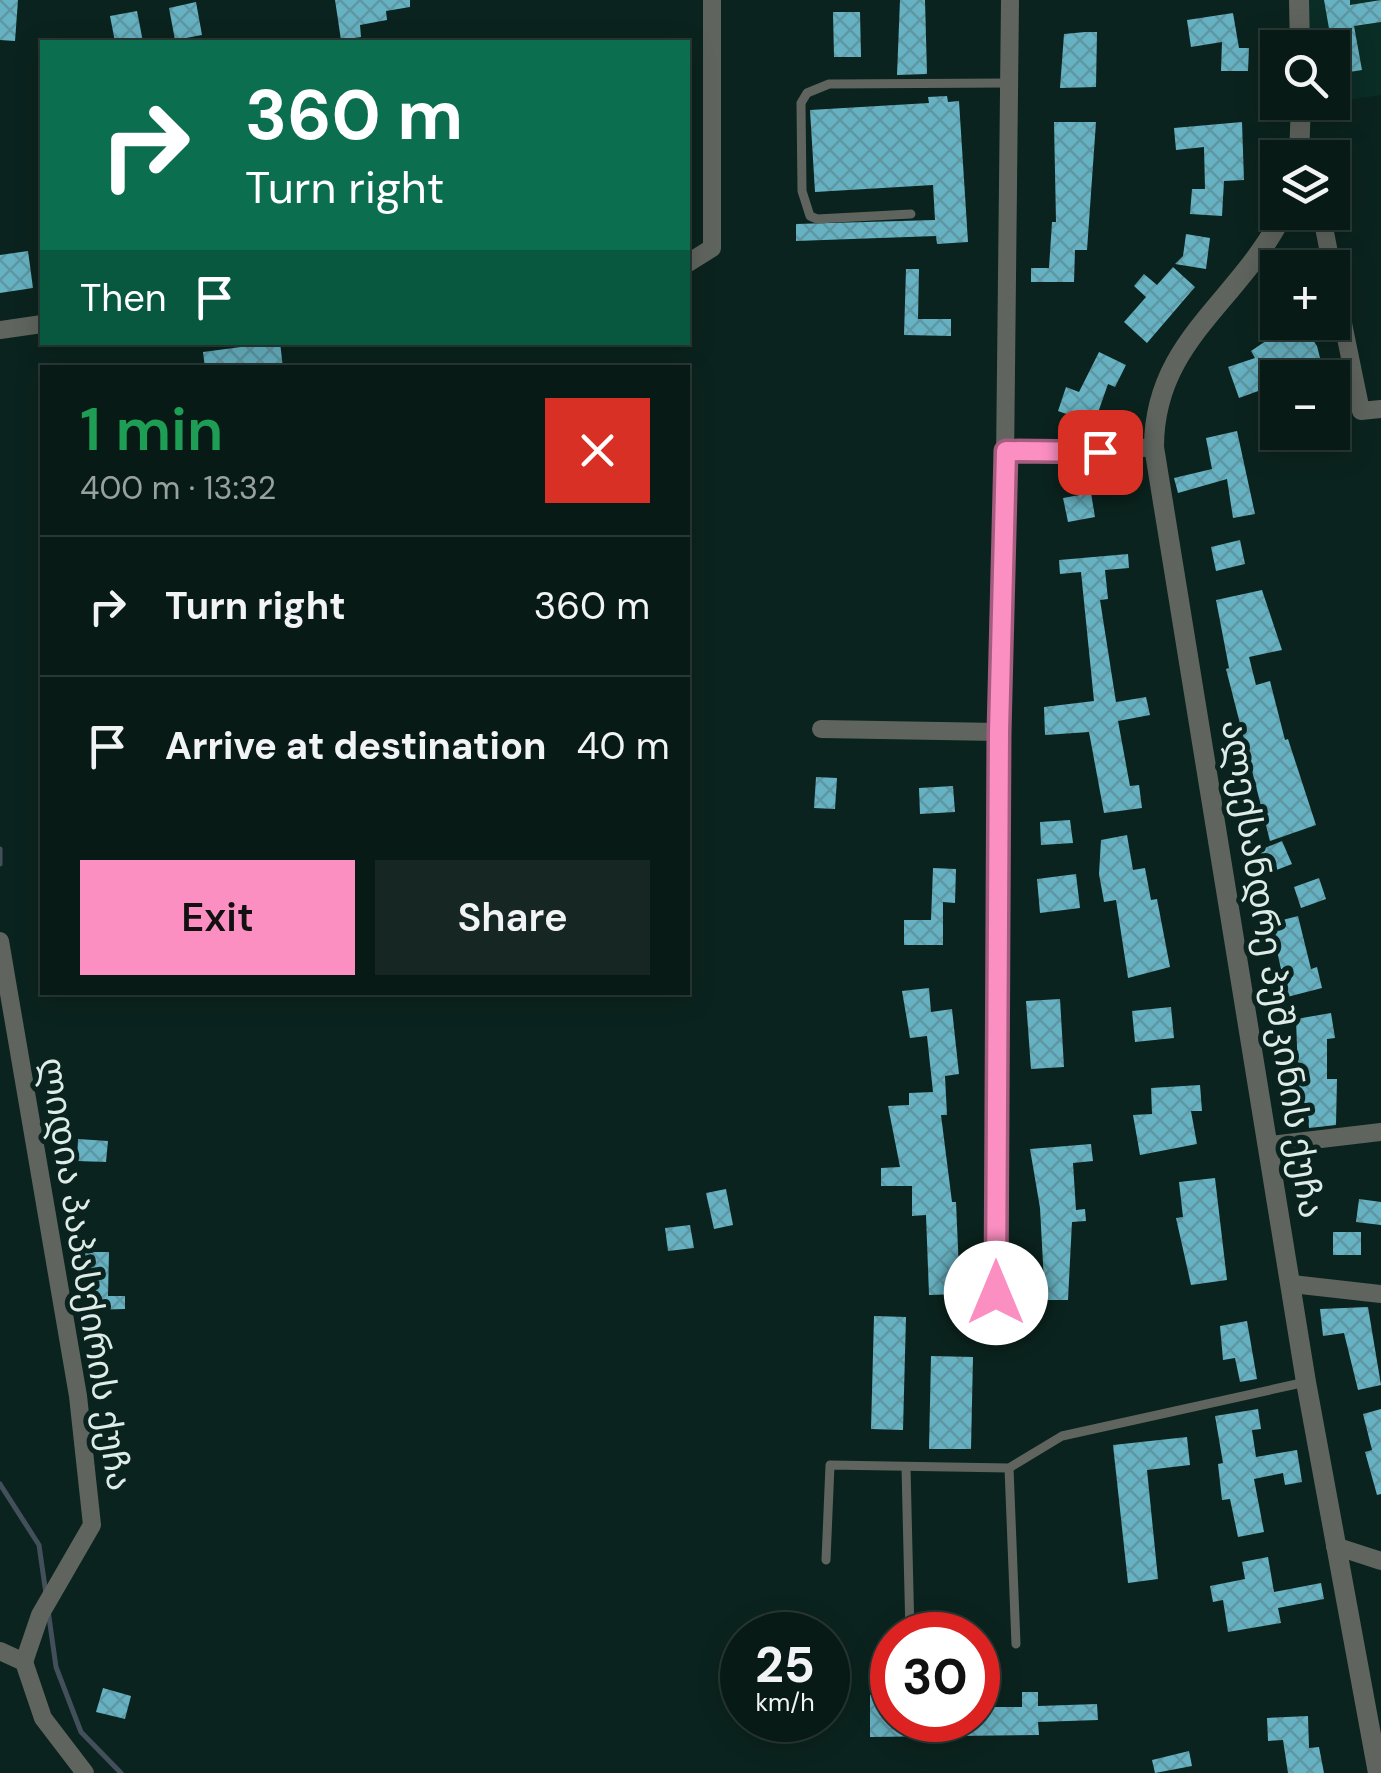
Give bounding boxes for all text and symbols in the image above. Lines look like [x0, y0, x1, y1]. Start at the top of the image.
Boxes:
map controls [1260, 30, 1350, 450]
button: search [1260, 30, 1350, 120]
text: 360 m [245, 70, 463, 161]
icon: right [80, 80, 210, 210]
button: layers [1260, 140, 1350, 230]
text: Turn right [245, 158, 444, 217]
button: + [1260, 250, 1350, 340]
icon: arrive [187, 270, 242, 325]
text: Then [80, 273, 167, 323]
button: − [1260, 360, 1350, 450]
text: 1 min [80, 390, 223, 469]
button: close [545, 398, 650, 503]
pin [1058, 410, 1143, 495]
icon: arrive [1073, 425, 1128, 480]
text: 400 m · 13:32 [80, 467, 276, 509]
icon: right [80, 579, 135, 634]
text: Turn right [165, 581, 346, 631]
text: 360 m [534, 581, 650, 631]
street label: ალექსანდრე პუშკინის ქუჩა [1211, 716, 1335, 1222]
icon: arrive [80, 719, 135, 774]
text: Arrive at destination [165, 721, 547, 771]
text: 40 m [577, 721, 670, 771]
button: Exit [80, 860, 355, 975]
button: Share [375, 860, 650, 975]
street label: ლიდია პაპასქირის ქუჩა [29, 1054, 143, 1494]
position arrow [944, 1241, 1048, 1345]
speed limit sign: 30 [870, 1612, 1000, 1742]
text: 25 [755, 1632, 815, 1698]
text: km/h [755, 1686, 815, 1719]

